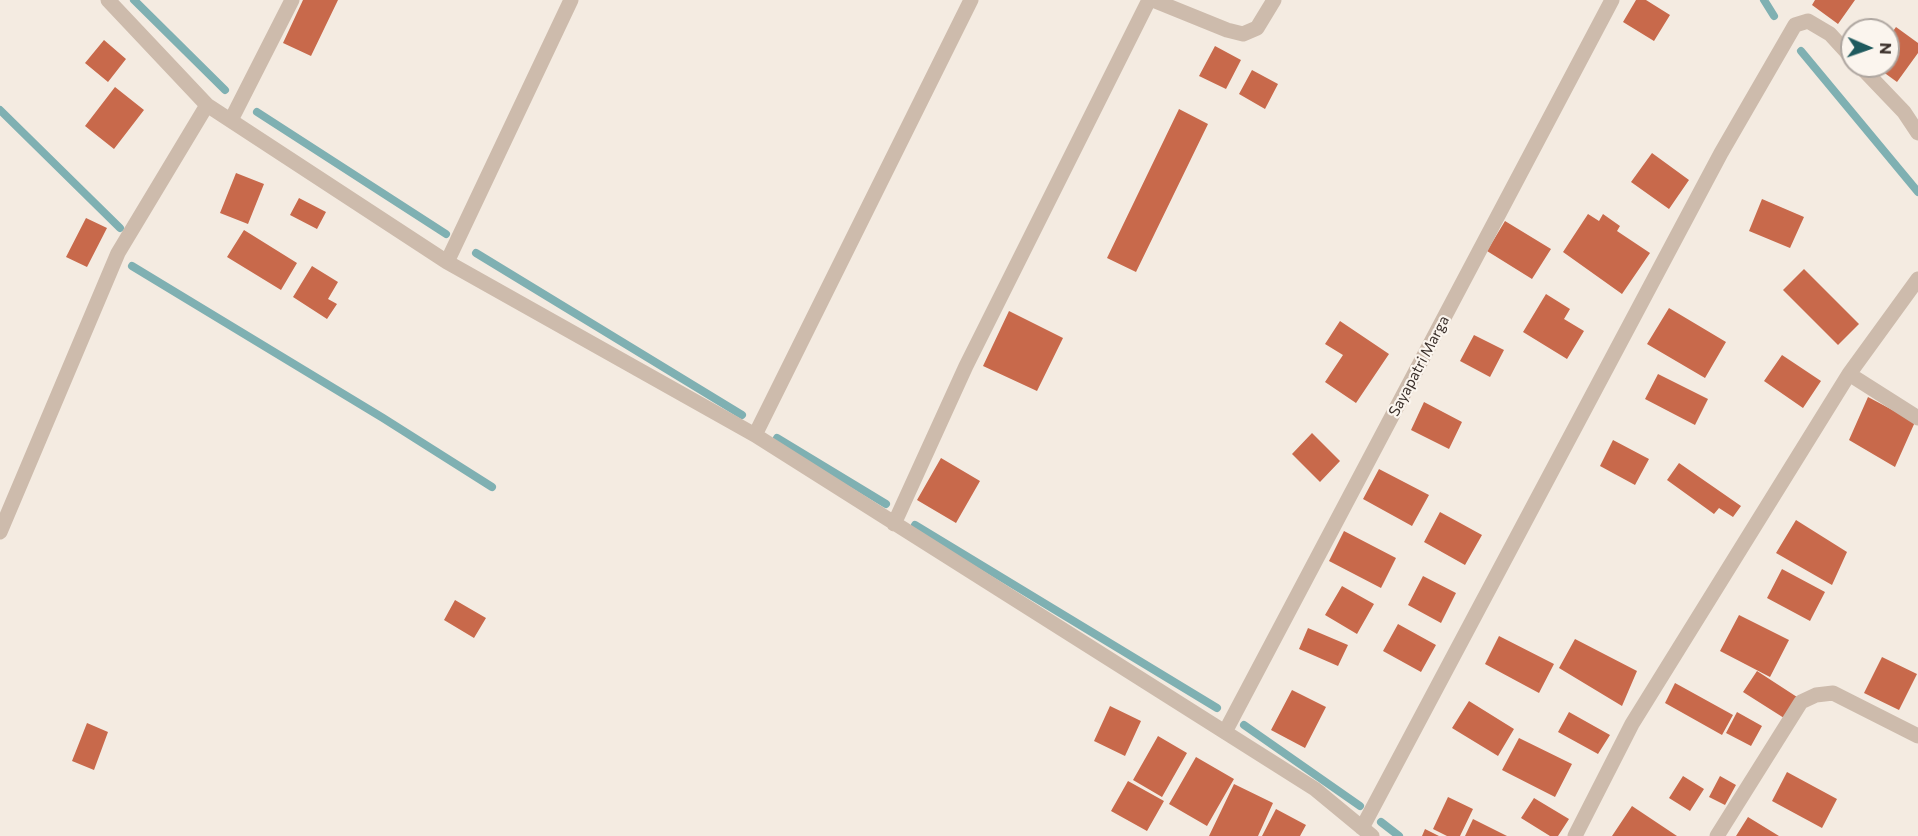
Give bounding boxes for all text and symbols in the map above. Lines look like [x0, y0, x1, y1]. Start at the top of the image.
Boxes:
north arrow [1840, 18, 1900, 78]
text: N [1877, 42, 1896, 55]
street label: Sayapatri Marga [1385, 313, 1453, 419]

